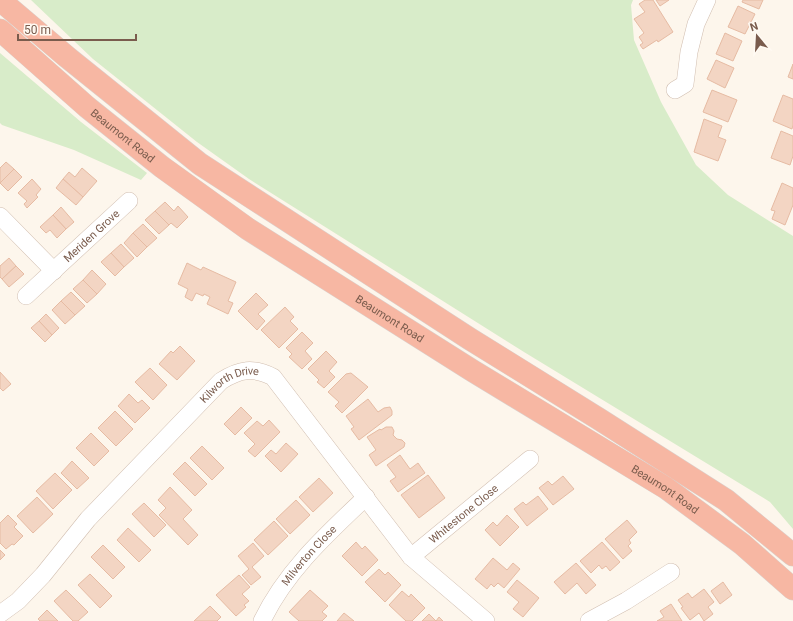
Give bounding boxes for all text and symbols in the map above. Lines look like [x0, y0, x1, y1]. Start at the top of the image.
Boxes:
scale bar [18, 16, 136, 42]
north arrow [737, 16, 777, 56]
text: N [748, 20, 760, 34]
text: 50 m [24, 23, 51, 37]
street label: Beaumont Road [88, 106, 157, 165]
street label: Meriden Grove [61, 207, 122, 265]
street label: Beaumont Road [353, 292, 426, 345]
street label: Kilworth Drive [197, 364, 260, 406]
street label: Beaumont Road [629, 462, 701, 516]
street label: Whitestone Close [426, 481, 501, 546]
street label: Milverton Close [279, 522, 339, 588]

